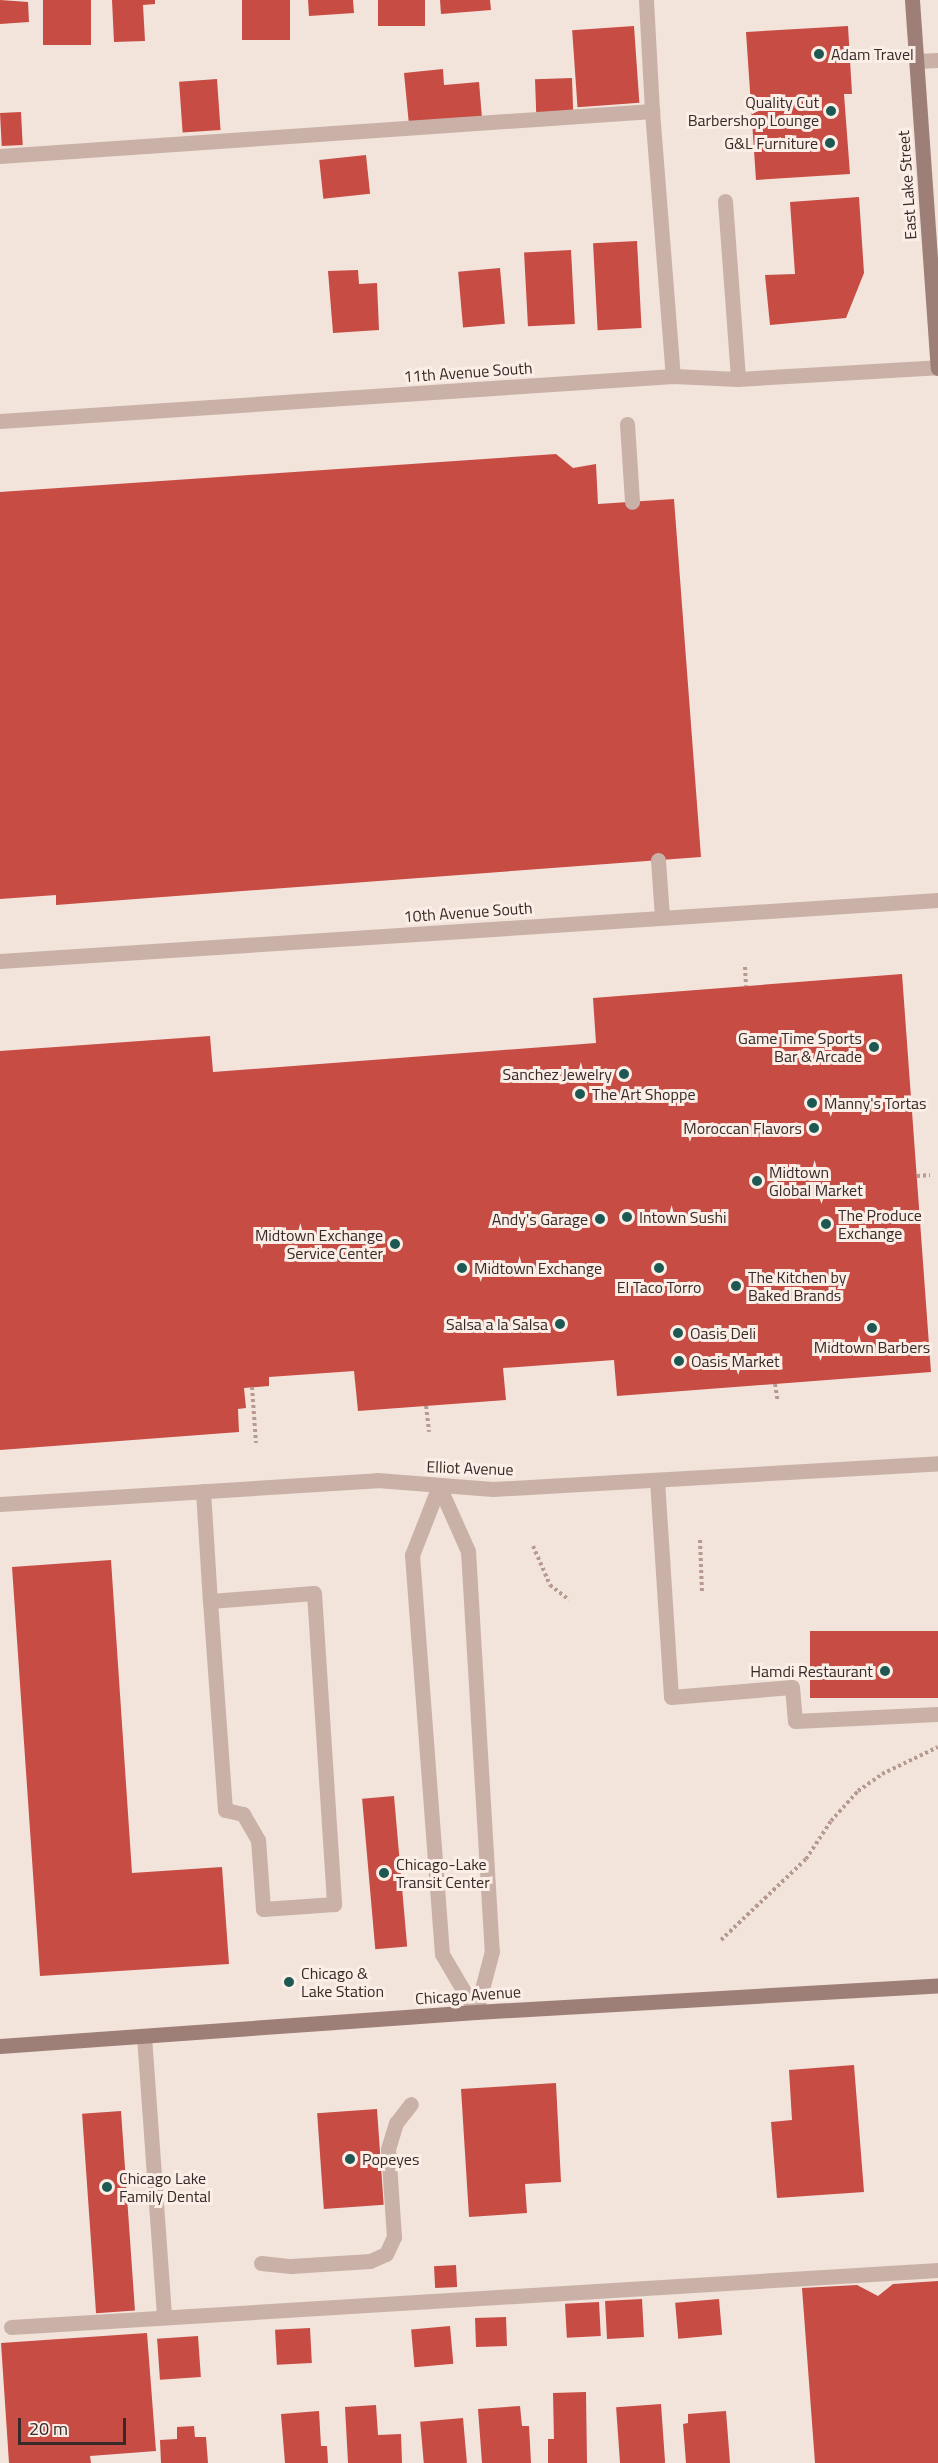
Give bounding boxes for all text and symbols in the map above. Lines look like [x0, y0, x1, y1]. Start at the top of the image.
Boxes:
place label: Adam Travel [831, 44, 914, 64]
marker: Adam Travel [812, 47, 826, 61]
place label: Quality Cut Barbershop Lounge [688, 92, 819, 130]
marker: Quality Cut Barbershop Lounge [824, 104, 838, 118]
street label: East Lake Street [894, 130, 920, 240]
place label: G&L Furniture [724, 133, 818, 153]
marker: G&L Furniture [823, 136, 837, 150]
street label: 11th Avenue South [403, 358, 533, 386]
street label: 10th Avenue South [403, 898, 533, 926]
place label: Game Time Sports Bar & Arcade [738, 1028, 862, 1066]
marker: Game Time Sports Bar & Arcade [867, 1040, 881, 1054]
place label: Sanchez Jewelry [503, 1064, 612, 1084]
marker: Sanchez Jewelry [617, 1067, 631, 1081]
place label: The Art Shoppe [592, 1084, 695, 1104]
marker: The Art Shoppe [573, 1087, 587, 1101]
place label: Manny's Tortas [824, 1093, 926, 1113]
marker: Manny's Tortas [805, 1096, 819, 1110]
place label: Moroccan Flavors [683, 1118, 802, 1138]
marker: Moroccan Flavors [807, 1121, 821, 1135]
place label: Midtown Global Market [769, 1162, 863, 1200]
marker: Midtown Global Market [750, 1174, 764, 1188]
place label: The Produce Exchange [838, 1205, 922, 1243]
place label: Intown Sushi [639, 1207, 726, 1227]
place label: Andy's Garage [492, 1209, 588, 1229]
marker: Intown Sushi [620, 1210, 634, 1224]
marker: Andy's Garage [593, 1212, 607, 1226]
marker: The Produce Exchange [819, 1217, 833, 1231]
place label: Midtown Exchange Service Center [255, 1225, 383, 1263]
marker: Midtown Exchange Service Center [388, 1237, 402, 1251]
place label: Midtown Exchange [474, 1258, 602, 1278]
marker: Midtown Exchange [455, 1261, 469, 1275]
marker: El Taco Torro [652, 1261, 666, 1275]
place label: The Kitchen by Baked Brands [748, 1267, 847, 1305]
place label: El Taco Torro [617, 1277, 701, 1297]
marker: The Kitchen by Baked Brands [729, 1279, 743, 1293]
place label: Salsa a la Salsa [446, 1314, 548, 1334]
marker: Salsa a la Salsa [553, 1317, 567, 1331]
marker: Midtown Barbers [865, 1321, 879, 1335]
place label: Oasis Deli [690, 1323, 756, 1343]
marker: Oasis Deli [671, 1326, 685, 1340]
place label: Midtown Barbers [814, 1337, 930, 1357]
place label: Oasis Market [691, 1351, 780, 1371]
marker: Oasis Market [672, 1354, 686, 1368]
street label: Elliot Avenue [426, 1457, 514, 1479]
place label: Hamdi Restaurant [750, 1661, 873, 1681]
marker: Hamdi Restaurant [878, 1664, 892, 1678]
place label: Chicago-Lake Transit Center [396, 1854, 490, 1892]
marker: Chicago-Lake Transit Center [377, 1866, 391, 1880]
place label: Chicago & Lake Station [301, 1963, 384, 2001]
marker: Chicago & Lake Station [282, 1975, 296, 1989]
street label: Chicago Avenue [414, 1982, 522, 2008]
place label: Popeyes [362, 2149, 419, 2169]
marker: Popeyes [343, 2152, 357, 2166]
place label: Chicago Lake Family Dental [119, 2168, 211, 2206]
marker: Chicago Lake Family Dental [100, 2180, 114, 2194]
scale bar [21, 2406, 129, 2444]
text: 20 m [29, 2415, 68, 2442]

